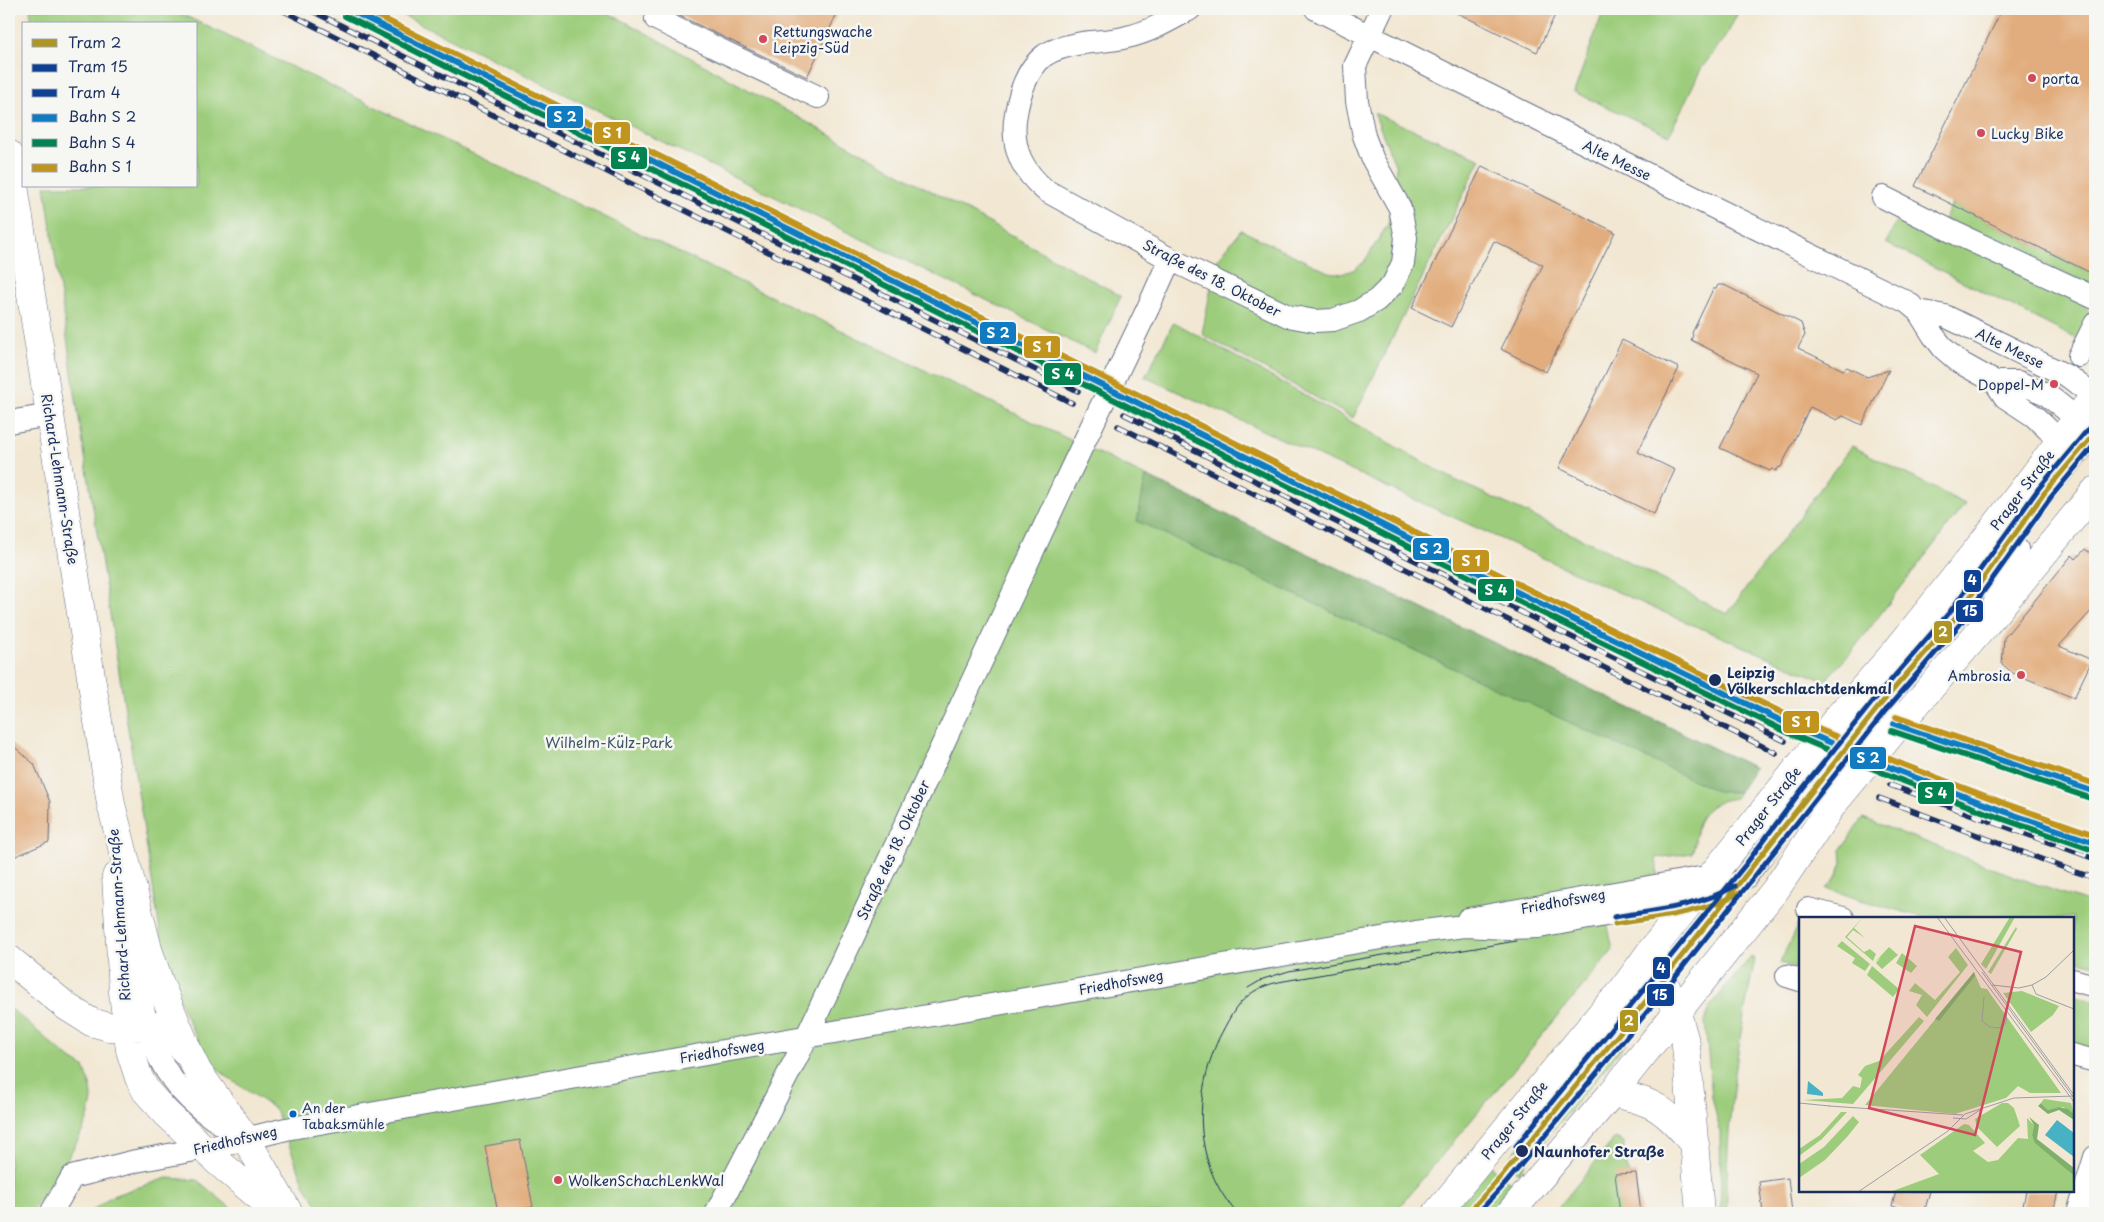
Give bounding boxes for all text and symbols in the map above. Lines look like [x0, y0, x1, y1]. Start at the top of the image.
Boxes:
place label: Rettungswache Leipzig-Süd [773, 21, 872, 58]
legend [22, 22, 198, 188]
text: Tram 2 [68, 30, 121, 53]
marker: Rettungswache Leipzig-Süd [757, 33, 769, 45]
text: Tram 15 [68, 54, 128, 77]
place label: porta [2042, 68, 2079, 89]
marker: porta [2026, 72, 2038, 84]
text: Tram 4 [68, 80, 121, 103]
text: Bahn S 2 [68, 104, 136, 127]
line badge: S 2 [546, 105, 584, 129]
text: S 2 [553, 106, 577, 127]
line badge: S 1 [593, 121, 631, 145]
text: S 1 [602, 122, 622, 143]
place label: Lucky Bike [1991, 123, 2064, 144]
marker: Lucky Bike [1975, 127, 1987, 139]
text: Bahn S 4 [68, 130, 136, 153]
street label: Alte Messe [1579, 134, 1655, 186]
line badge: S 4 [610, 146, 648, 170]
text: S 4 [618, 146, 641, 167]
text: Bahn S 1 [68, 154, 131, 177]
street label: Straße des 18. Oktober [1139, 234, 1285, 322]
line badge: S 2 [979, 321, 1017, 345]
text: S 2 [986, 322, 1010, 343]
street label: Alte Messe [1972, 322, 2048, 374]
line badge: S 1 [1023, 335, 1061, 359]
text: S 1 [1032, 336, 1052, 357]
line badge: S 4 [1043, 362, 1082, 386]
text: S 4 [1052, 363, 1075, 384]
place label: Doppel-M [1978, 374, 2044, 395]
marker: Doppel-M [2048, 378, 2060, 390]
street label: Richard-Lehmann-Straße [36, 392, 84, 566]
street label: Prager Straße [1985, 445, 2059, 535]
line badge: S 2 [1412, 537, 1450, 561]
text: S 2 [1419, 538, 1443, 559]
line badge: S 1 [1452, 549, 1490, 573]
text: S 1 [1461, 550, 1481, 571]
line badge: 4 [1963, 569, 1982, 593]
text: 4 [1967, 569, 1977, 590]
line badge: S 4 [1477, 578, 1515, 602]
text: S 4 [1485, 579, 1508, 600]
line badge: 15 [1955, 599, 1984, 623]
text: 15 [1962, 600, 1978, 621]
line badge: 2 [1933, 620, 1953, 644]
text: 2 [1938, 621, 1948, 642]
place label: Leipzig Völkerschlachtdenkmal [1727, 662, 1892, 699]
place label: Ambrosia [1948, 665, 2011, 686]
marker: Ambrosia [2015, 669, 2027, 681]
marker: Leipzig Völkerschlachtdenkmal [1707, 672, 1723, 688]
line badge: S 1 [1782, 710, 1820, 734]
text: S 1 [1791, 711, 1811, 732]
park label: Wilhelm-Külz-Park [545, 732, 673, 753]
line badge: S 2 [1849, 746, 1887, 770]
text: S 2 [1856, 747, 1880, 768]
street label: Prager Straße [1730, 762, 1806, 850]
street label: Straße des 18. Oktober [851, 776, 935, 924]
line badge: S 4 [1917, 781, 1955, 805]
text: S 4 [1925, 782, 1948, 803]
street label: Richard-Lehmann-Straße [102, 828, 136, 1002]
street label: Friedhofsweg [1519, 883, 1607, 919]
inset map [1799, 917, 2074, 1192]
line badge: 4 [1652, 956, 1671, 980]
text: 4 [1656, 957, 1666, 978]
street label: Friedhofsweg [1077, 964, 1165, 1000]
line badge: 15 [1646, 983, 1675, 1007]
text: 15 [1652, 984, 1668, 1005]
line badge: 2 [1619, 1009, 1639, 1033]
text: 2 [1624, 1010, 1634, 1031]
street label: Friedhofsweg [678, 1034, 766, 1068]
street label: Prager Straße [1476, 1076, 1552, 1164]
place label: An der Tabaksmühle [302, 1098, 385, 1133]
marker: An der Tabaksmühle [288, 1109, 298, 1119]
street label: Friedhofsweg [191, 1120, 279, 1160]
place label: Naunhofer Straße [1534, 1141, 1665, 1162]
marker: Naunhofer Straße [1514, 1143, 1530, 1159]
place label: WolkenSchachLenkWal [568, 1170, 724, 1191]
marker: WolkenSchachLenkWal [552, 1174, 564, 1186]

